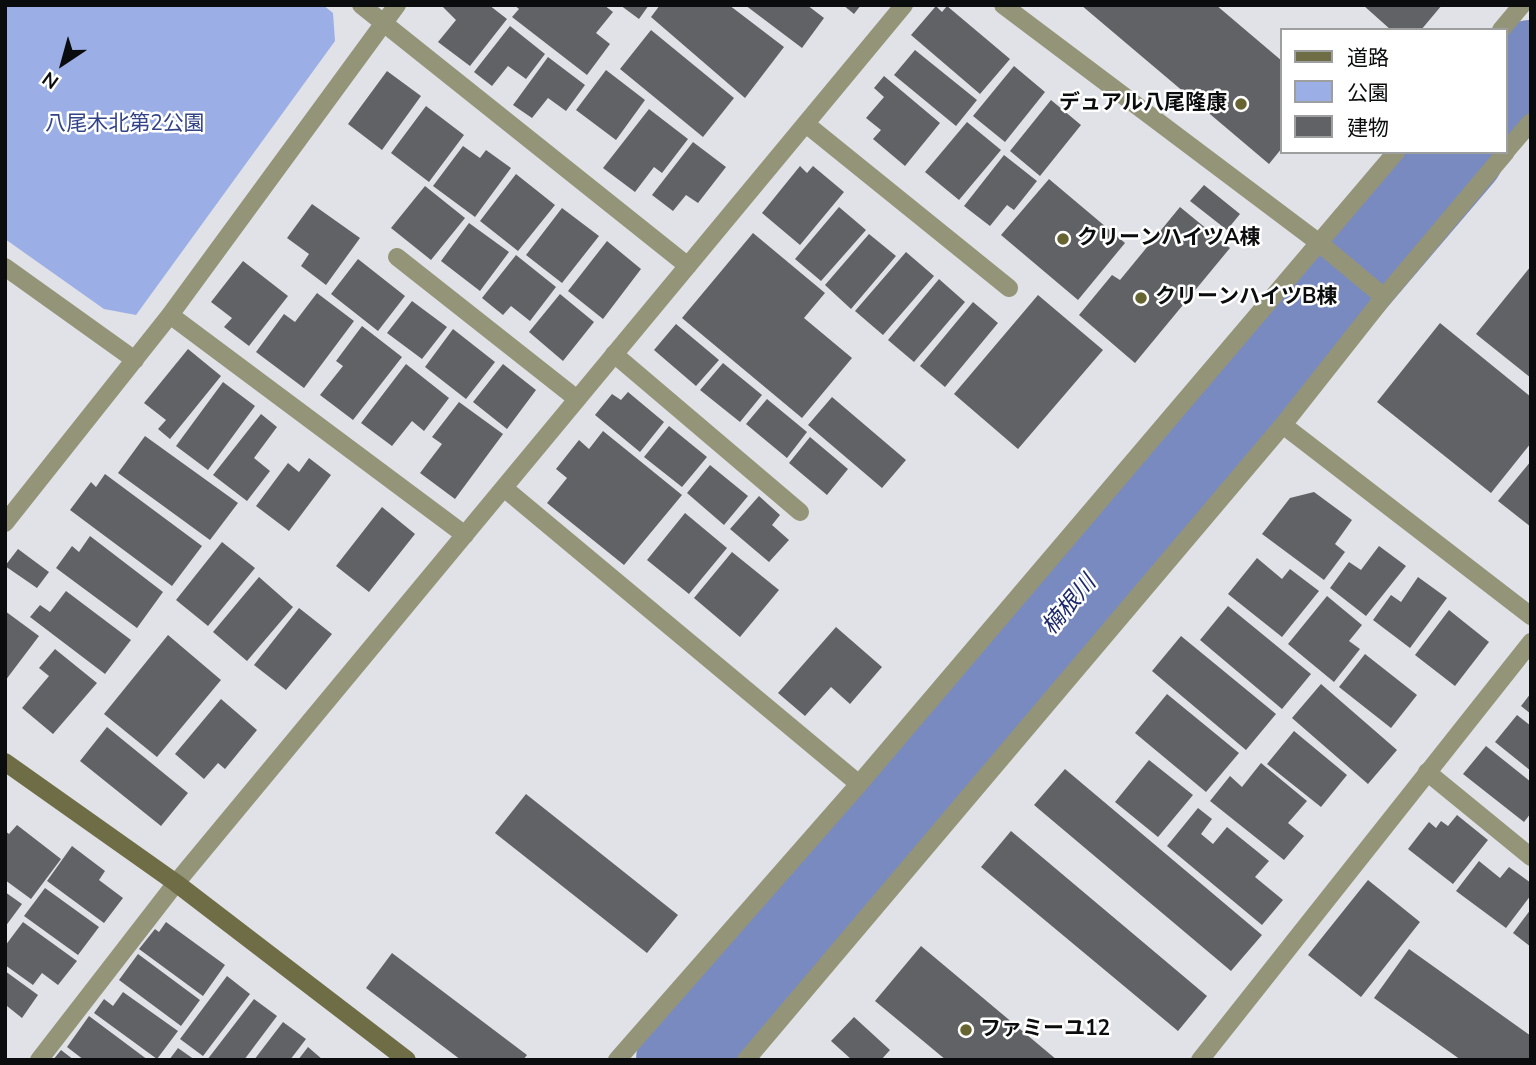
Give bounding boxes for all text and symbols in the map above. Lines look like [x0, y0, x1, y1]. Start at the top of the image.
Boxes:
north arrow [28, 28, 98, 98]
legend [1280, 28, 1508, 154]
text: 道路 [1347, 44, 1389, 72]
text: N [37, 65, 64, 95]
text: 公園 [1347, 79, 1389, 107]
place label: デュアル八尾隆康 [1059, 91, 1227, 117]
marker: デュアル八尾隆康 [1233, 96, 1249, 112]
park label: 八尾木北第2公園 [45, 112, 205, 138]
text: 建物 [1347, 114, 1389, 142]
place label: クリーンハイツA棟 [1077, 226, 1261, 252]
marker: クリーンハイツA棟 [1055, 231, 1071, 247]
place label: クリーンハイツB棟 [1155, 285, 1337, 311]
marker: クリーンハイツB棟 [1133, 290, 1149, 306]
water label: 楠根川 [1037, 571, 1103, 641]
place label: ファミーユ12 [980, 1017, 1110, 1043]
marker: ファミーユ12 [958, 1022, 974, 1038]

